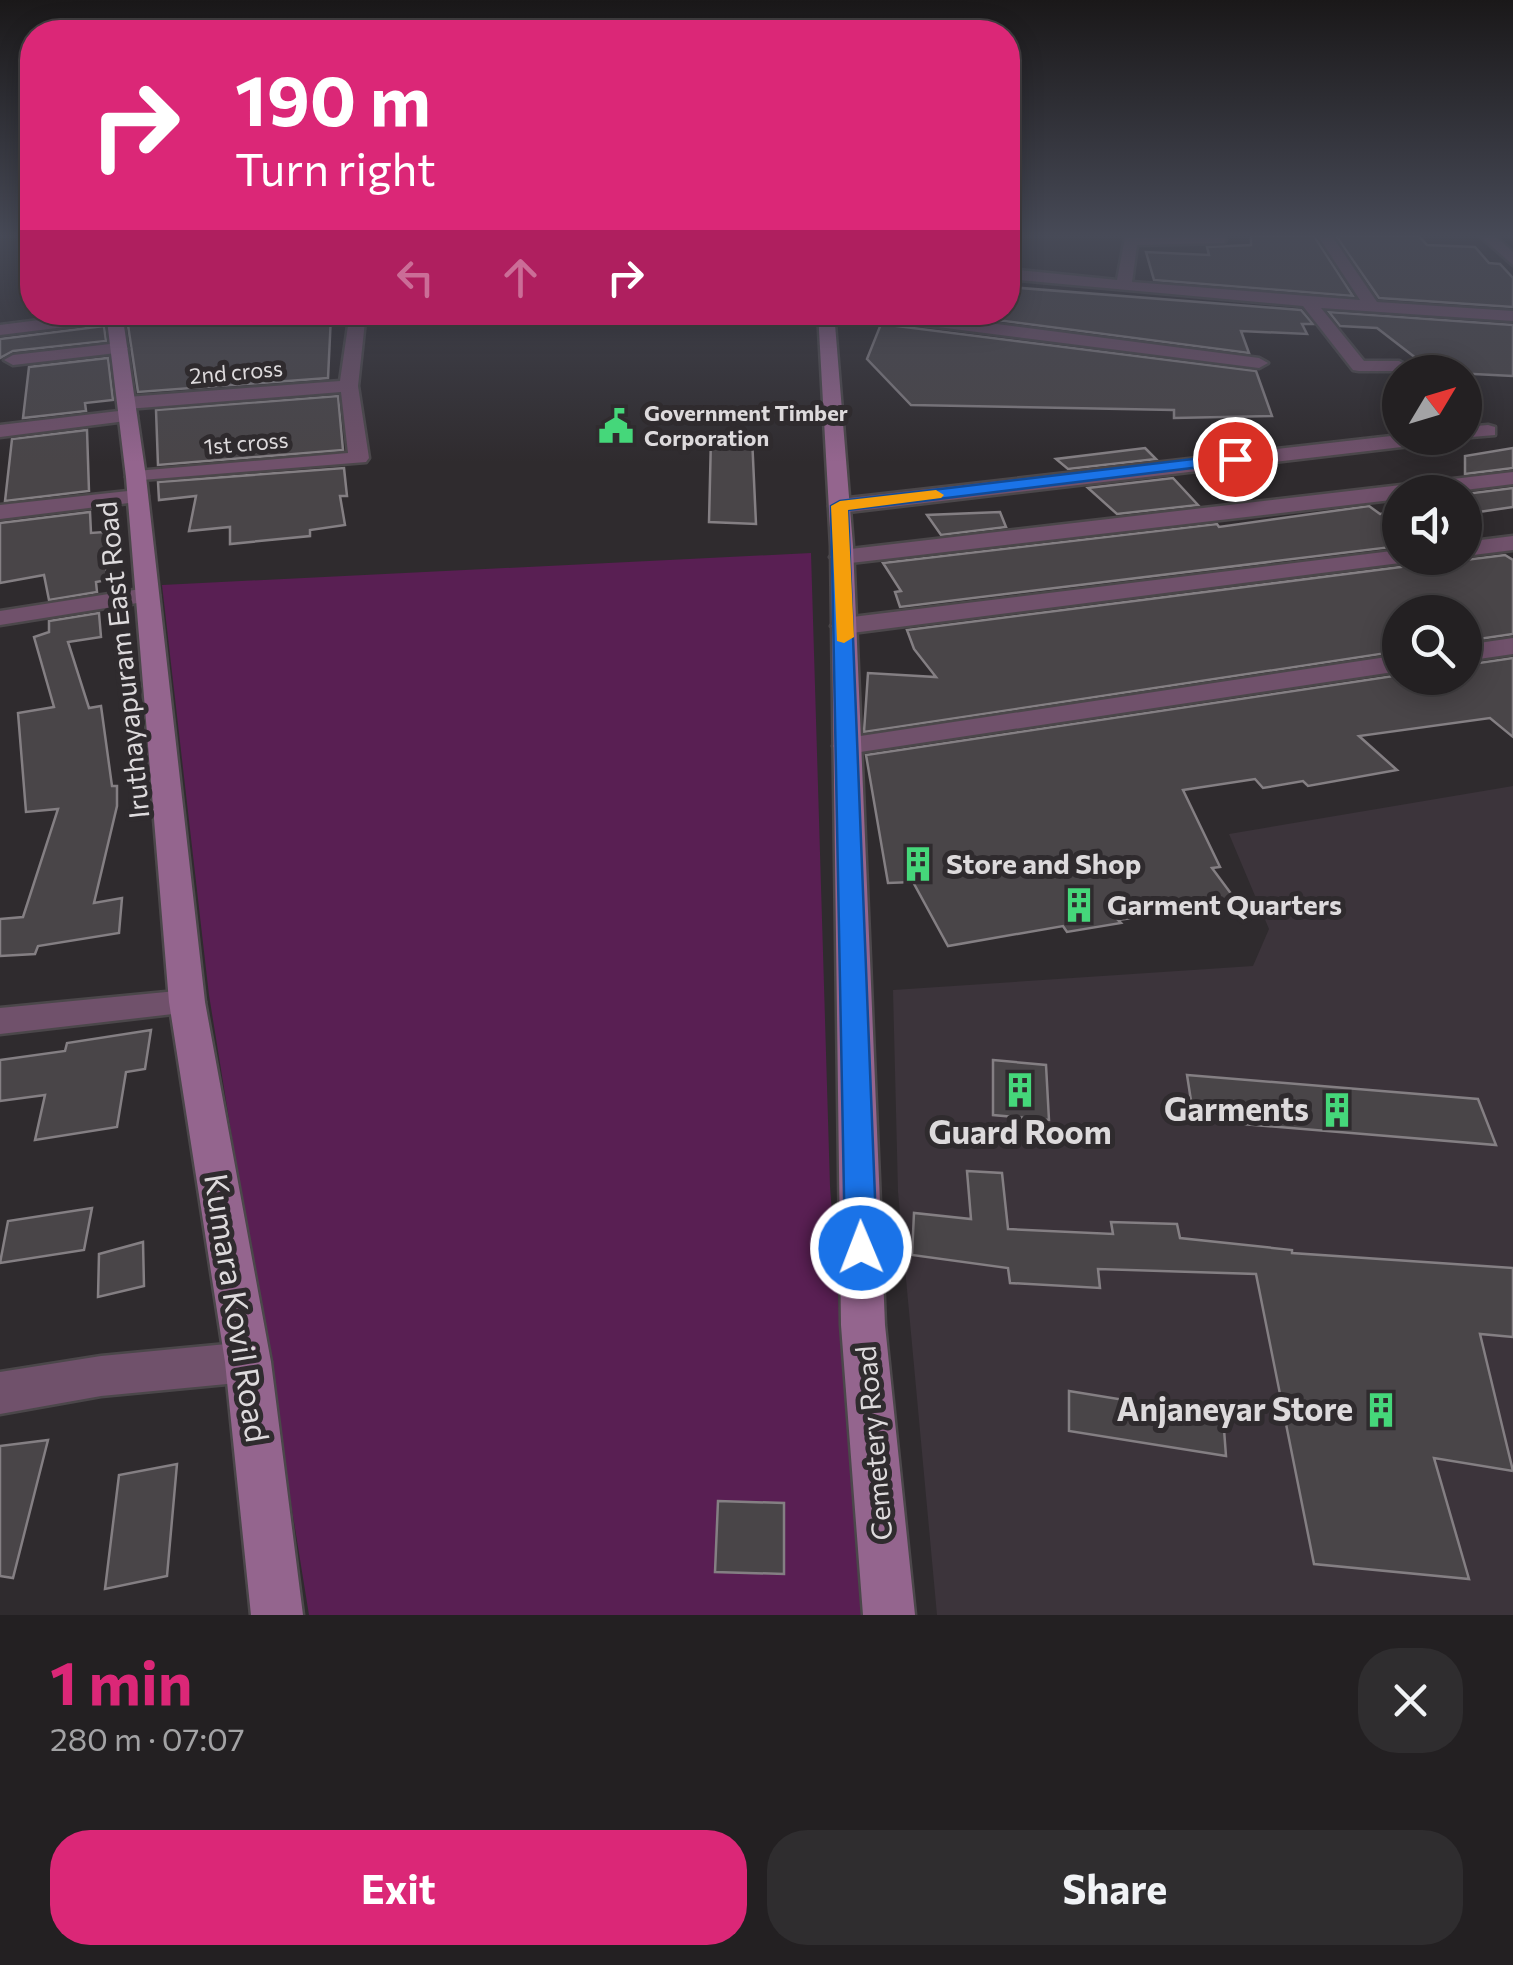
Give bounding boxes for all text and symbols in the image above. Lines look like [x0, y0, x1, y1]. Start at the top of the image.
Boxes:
text: 190 m [235, 55, 431, 140]
icon: right [70, 60, 200, 190]
text: Turn right [235, 140, 436, 195]
icon: left [388, 250, 443, 305]
icon: ahead [493, 250, 548, 305]
icon: right [598, 250, 653, 305]
street label: 2nd cross [188, 354, 284, 389]
north arrow [1382, 355, 1482, 455]
map controls [1382, 355, 1482, 695]
place label: Government Timber Corporation [644, 399, 848, 451]
public building icon: Government Timber Corporation [597, 407, 635, 445]
pin [1193, 417, 1278, 502]
street label: 1st cross [203, 425, 289, 460]
icon: arrive [1208, 432, 1263, 487]
button: sound [1382, 475, 1482, 575]
street label: Iruthayapuram East Road [88, 500, 156, 821]
button: search [1382, 595, 1482, 695]
building icon: Store and Shop [899, 845, 937, 883]
place label: Store and Shop [946, 846, 1141, 880]
building icon: Garment Quarters [1060, 886, 1098, 924]
place label: Garment Quarters [1107, 887, 1342, 921]
building icon: Guard Room [1001, 1071, 1039, 1109]
place label: Garments [1164, 1088, 1309, 1128]
building icon: Garments [1318, 1091, 1356, 1129]
place label: Guard Room [928, 1111, 1112, 1151]
street label: Kumara Kovil Road [197, 1171, 279, 1445]
position arrow [809, 1196, 913, 1300]
street label: Cemetery Road [848, 1344, 898, 1542]
place label: Anjaneyar Store [1116, 1388, 1353, 1428]
building icon: Anjaneyar Store [1362, 1391, 1400, 1429]
text: 1 min [50, 1644, 192, 1717]
button: close [1358, 1648, 1463, 1753]
text: 280 m · 07:07 [50, 1718, 245, 1758]
button: Exit [50, 1830, 747, 1945]
button: Share [767, 1830, 1463, 1945]

